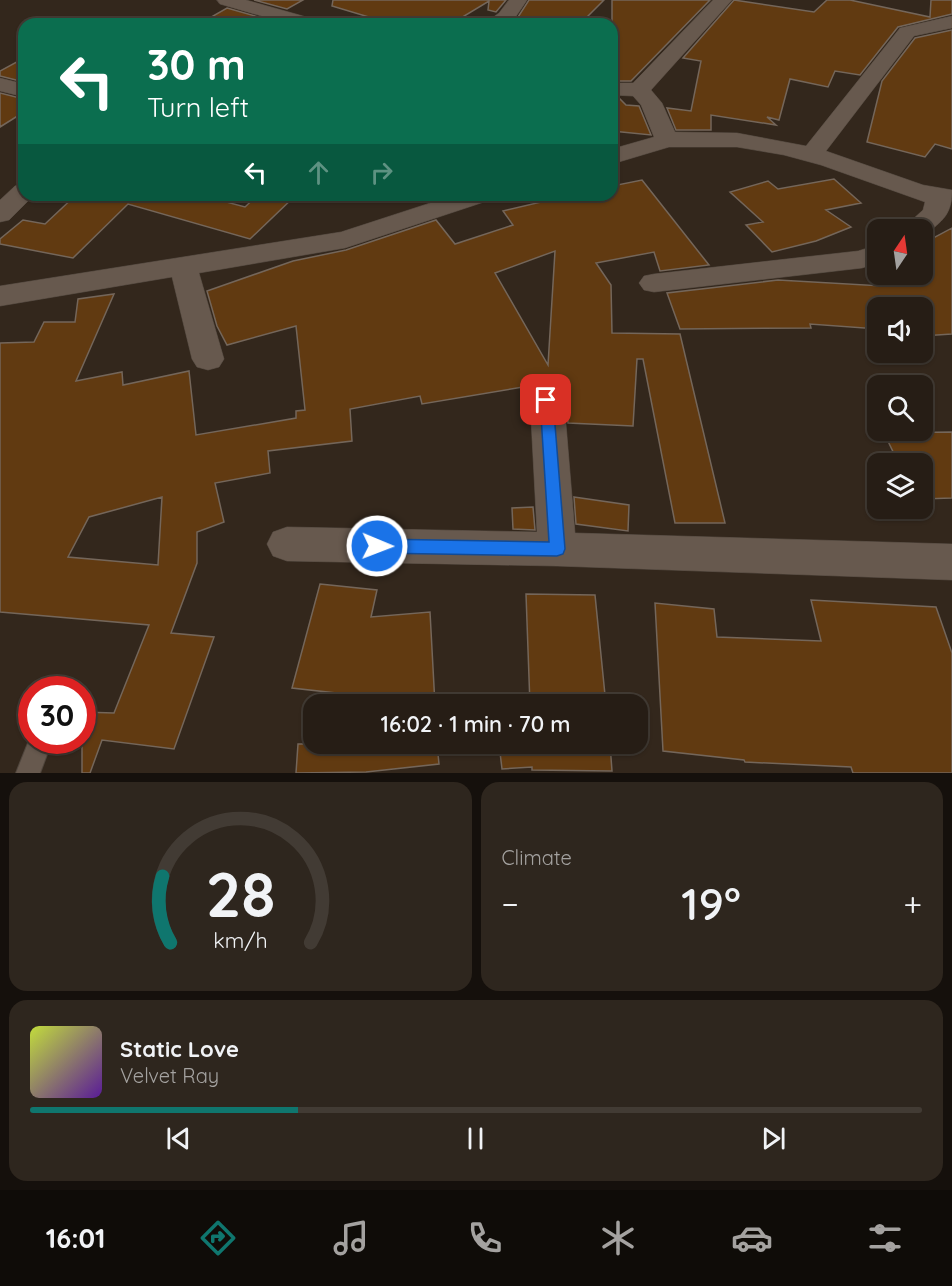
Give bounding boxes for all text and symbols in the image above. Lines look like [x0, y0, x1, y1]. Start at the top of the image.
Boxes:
text: 30 m [147, 38, 246, 91]
icon: left [48, 42, 126, 120]
text: Turn left [147, 90, 249, 124]
icon: left [239, 156, 272, 189]
icon: ahead [302, 156, 335, 189]
icon: right [365, 156, 398, 189]
north arrow [867, 219, 933, 285]
map controls [867, 219, 933, 519]
button: sound [867, 297, 933, 363]
pin [520, 374, 571, 425]
button: search [867, 375, 933, 441]
icon: arrive [529, 383, 562, 416]
button: layers [867, 453, 933, 519]
position arrow [345, 514, 409, 578]
speed limit sign: 30 [18, 676, 96, 754]
text: 16:02 · 1 min · 70 m [381, 710, 570, 738]
text: Climate [502, 845, 572, 870]
text: 28 [205, 855, 275, 933]
text: 19° [681, 875, 741, 931]
text: − [502, 883, 519, 924]
text: + [903, 883, 922, 924]
text: km/h [213, 928, 267, 954]
text: Static Love [120, 1035, 239, 1063]
text: Velvet Ray [120, 1063, 219, 1088]
icon: previous [162, 1122, 195, 1155]
icon: pause [459, 1122, 492, 1155]
icon: next [757, 1122, 790, 1155]
icon: directions [197, 1217, 239, 1259]
icon: music [330, 1217, 372, 1259]
icon: phone [464, 1217, 506, 1259]
icon: climate [597, 1217, 639, 1259]
icon: car [731, 1217, 773, 1259]
icon: filters [864, 1217, 906, 1259]
text: 16:01 [46, 1221, 106, 1255]

